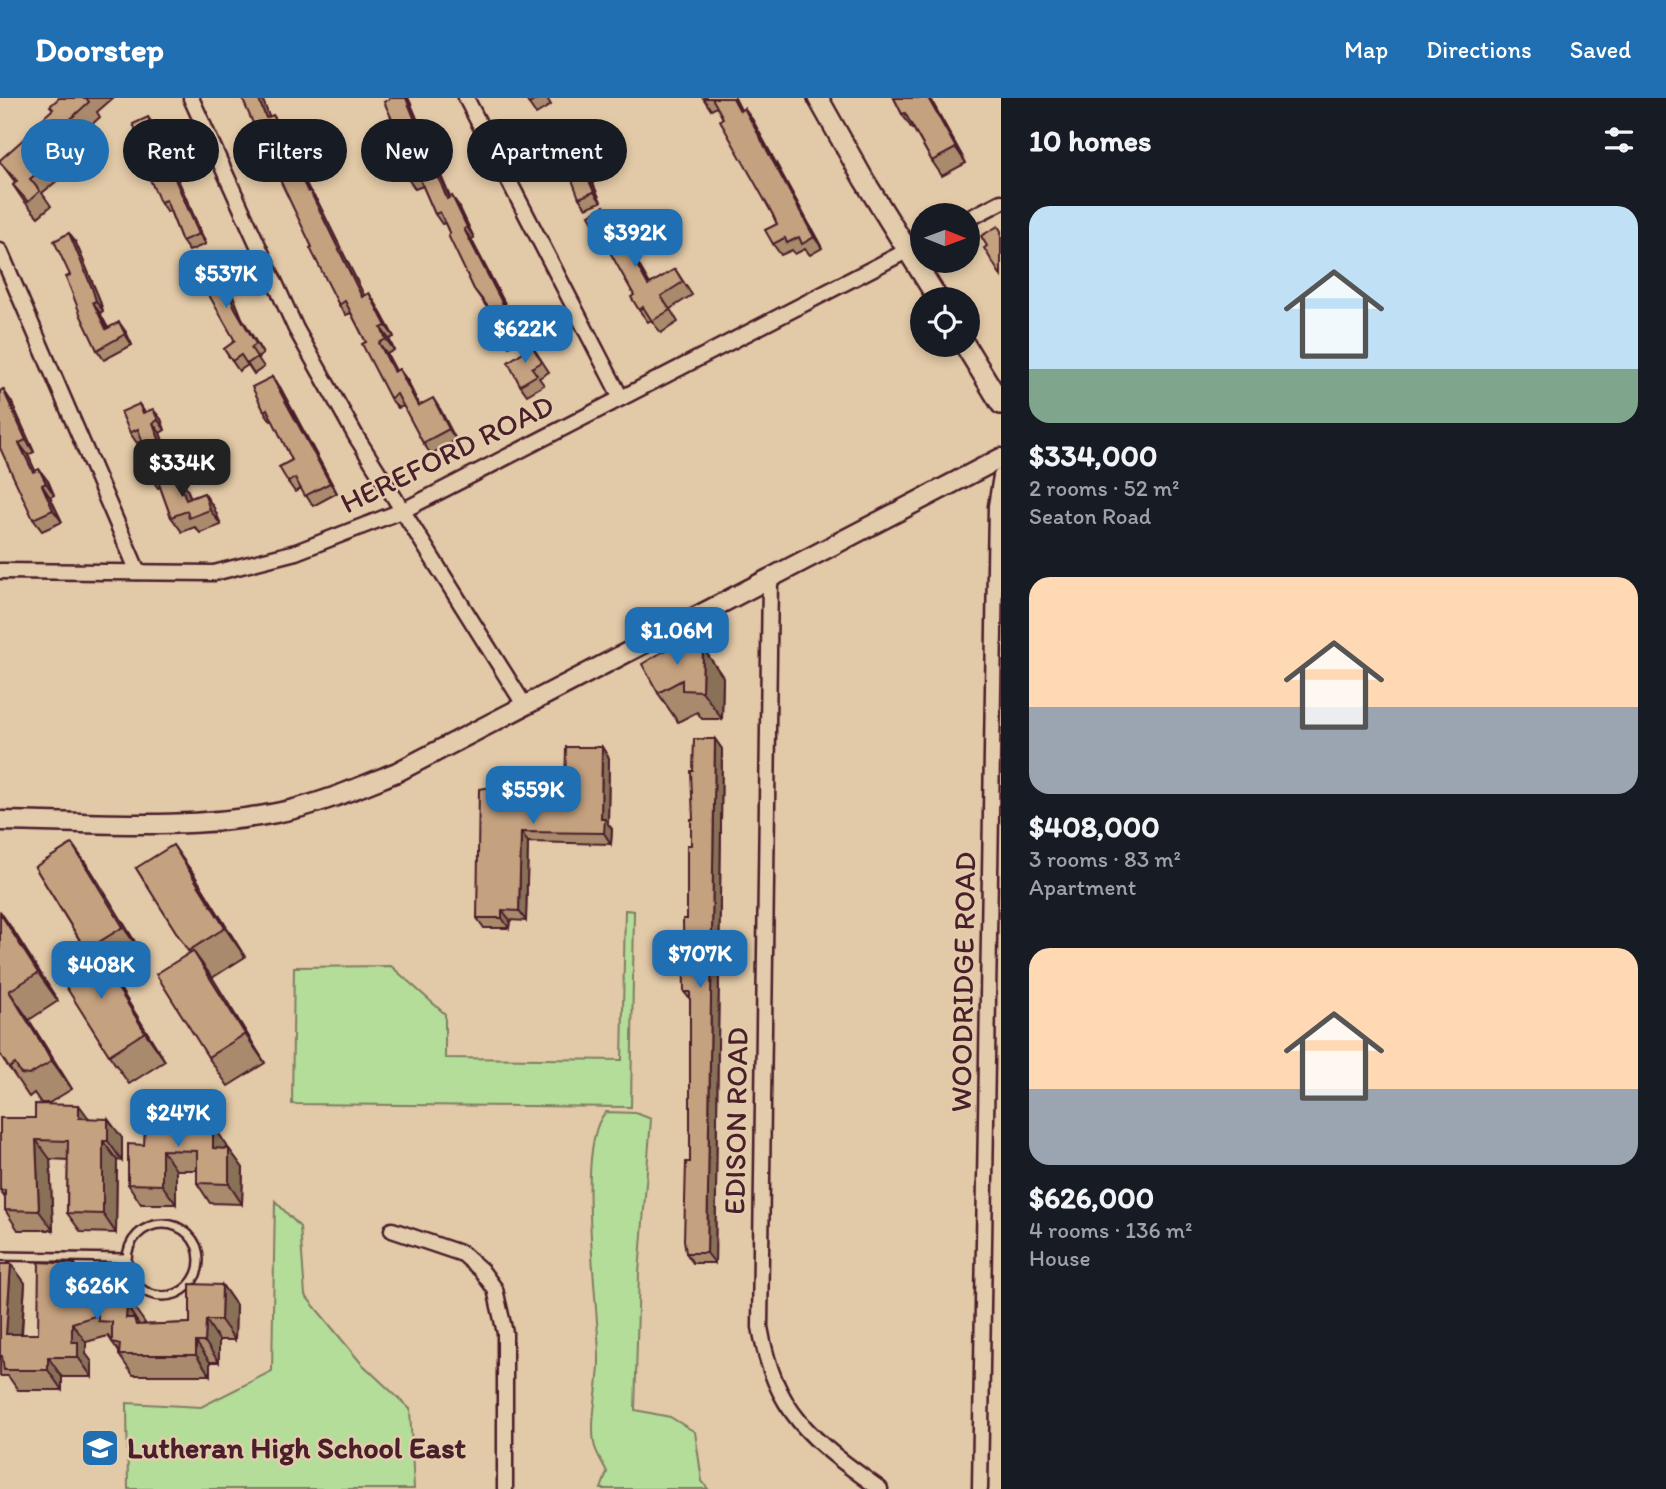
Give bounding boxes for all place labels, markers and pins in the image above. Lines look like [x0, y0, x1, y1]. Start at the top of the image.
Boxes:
pin: $392K [586, 209, 684, 269]
pin: $537K [177, 250, 275, 310]
pin: $622K [476, 306, 574, 365]
pin: $334K [133, 440, 231, 499]
pin: $1.06M [620, 608, 734, 667]
pin: $559K [484, 766, 582, 826]
pin: $707K [651, 930, 749, 990]
pin: $408K [52, 942, 150, 1001]
pin: $247K [129, 1090, 227, 1149]
pin: $626K [48, 1262, 146, 1322]
school or university icon: Lutheran High School East [79, 1427, 121, 1469]
place label: Lutheran High School East [127, 1429, 466, 1466]

